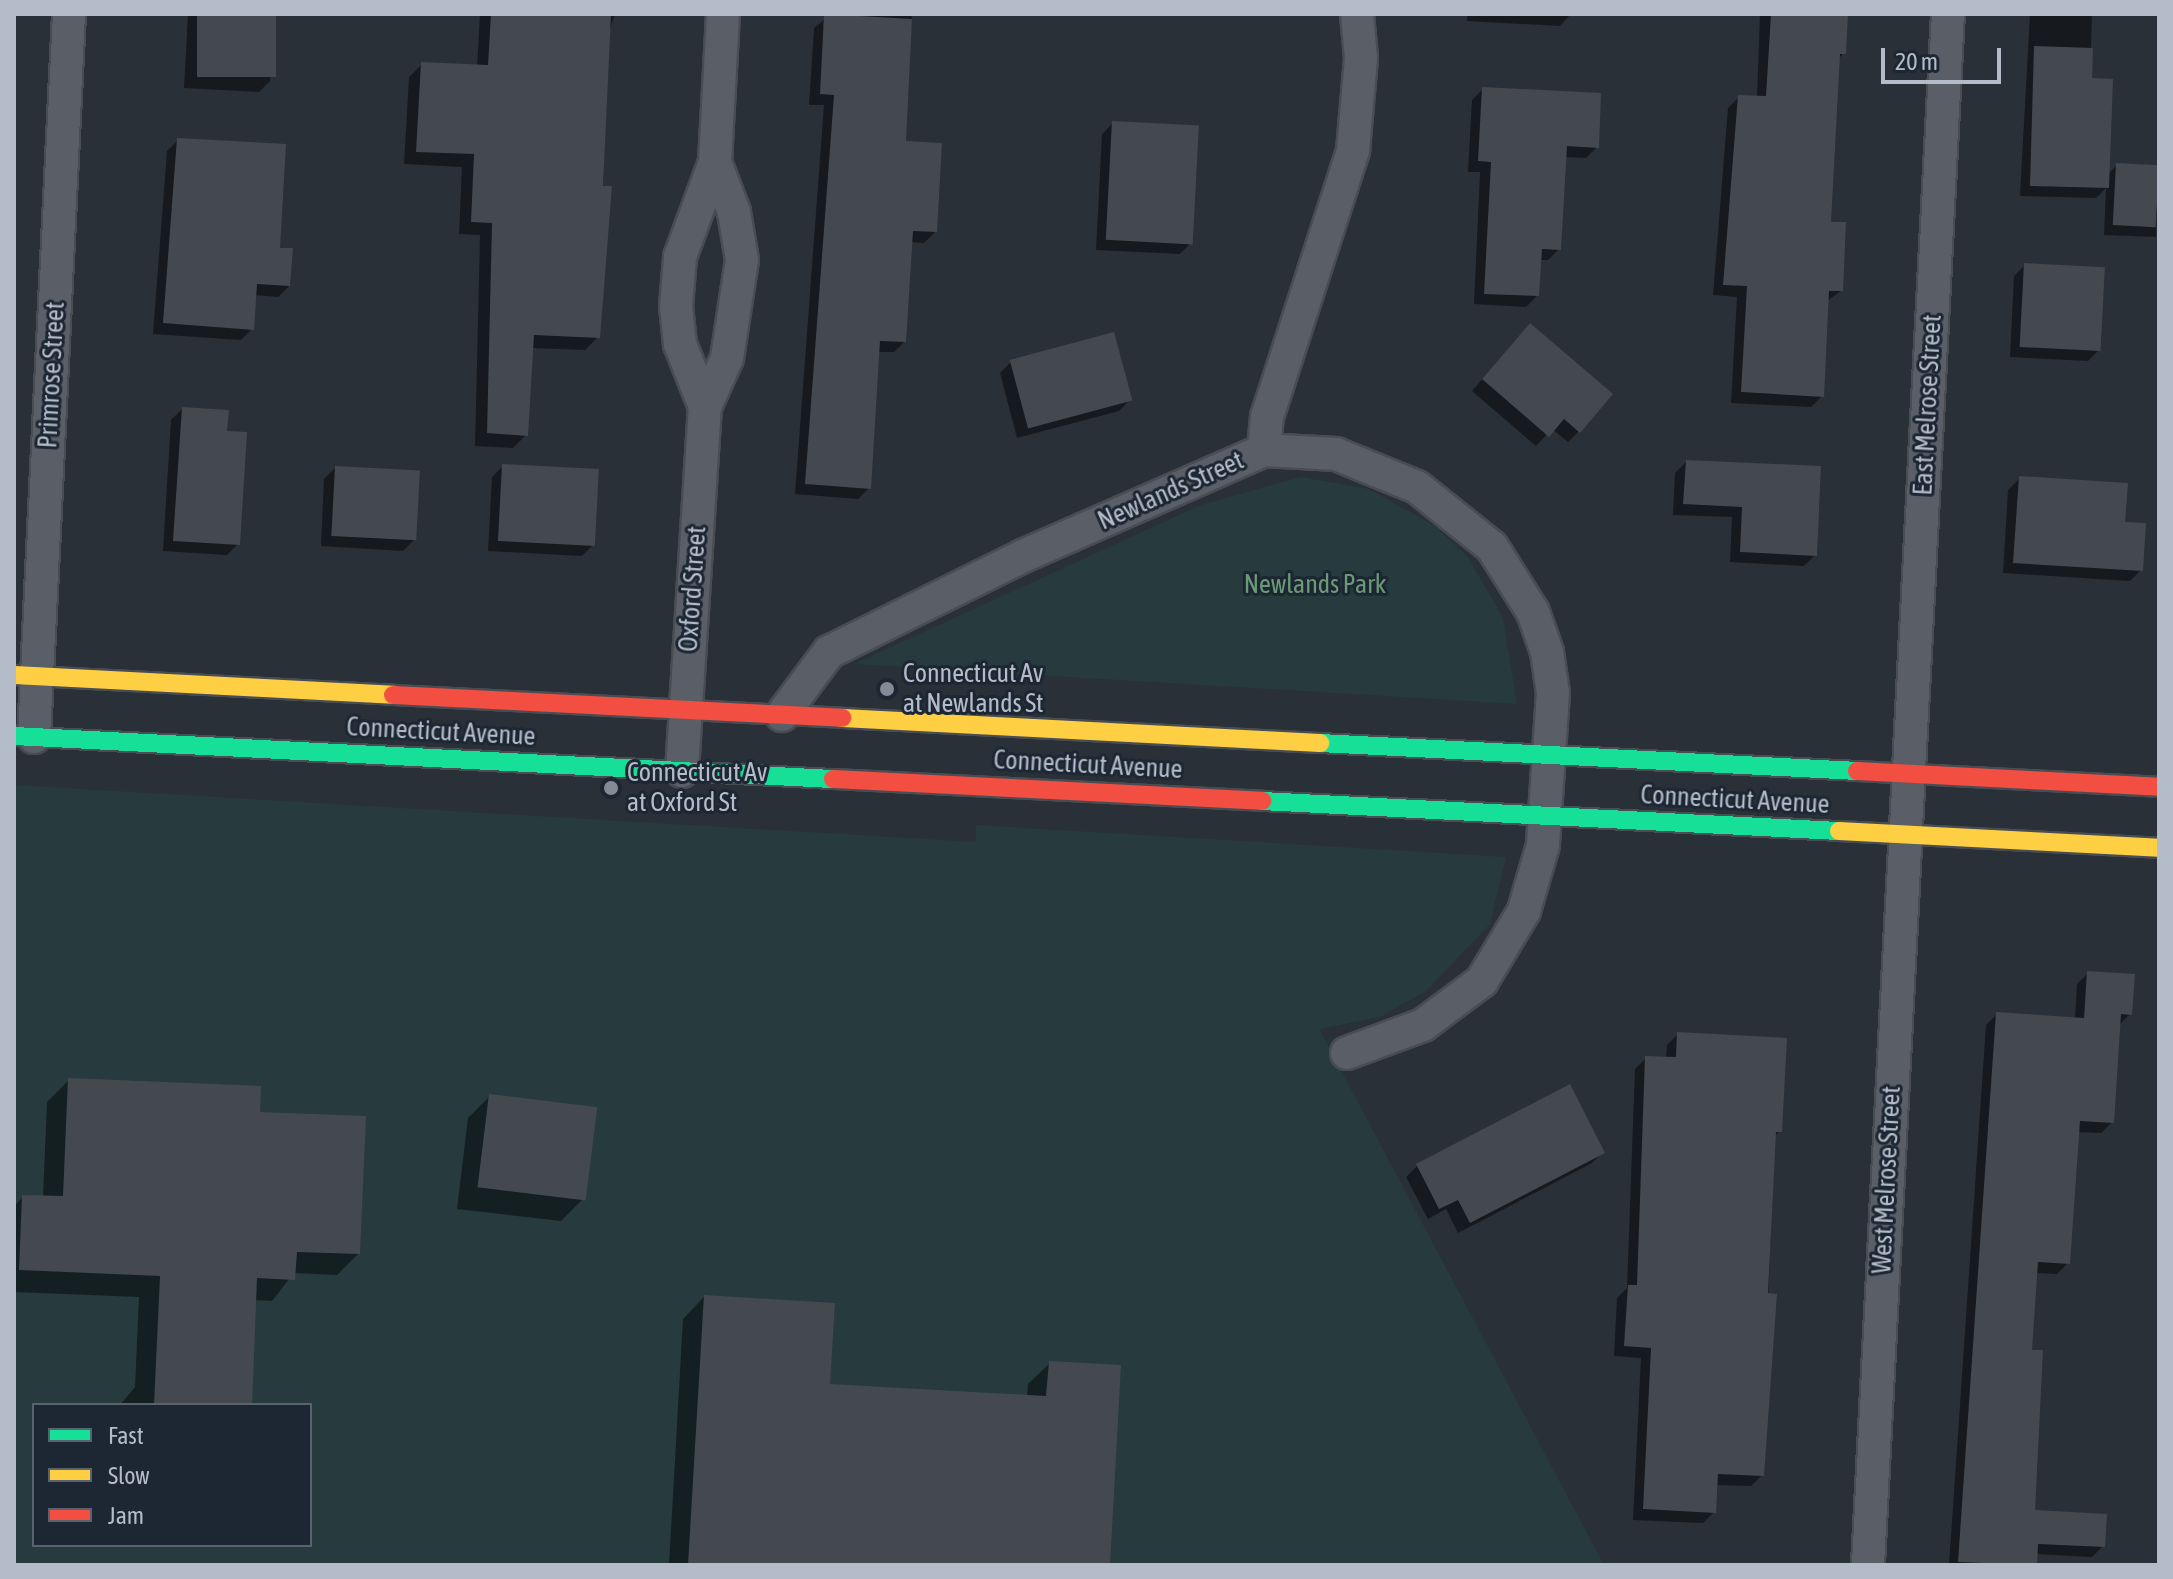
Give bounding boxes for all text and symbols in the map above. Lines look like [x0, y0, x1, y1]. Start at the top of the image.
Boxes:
scale bar [1885, 32, 2005, 82]
text: 20 m [1895, 48, 1938, 75]
street label: Primrose Street [33, 301, 71, 449]
street label: East Melrose Street [1908, 314, 1948, 496]
street label: Newlands Street [1093, 445, 1249, 537]
street label: Oxford Street [673, 525, 713, 653]
park label: Newlands Park [1244, 569, 1386, 601]
place label: Connecticut Av at Newlands St [903, 658, 1044, 720]
marker: Connecticut Av at Newlands St [878, 680, 896, 698]
street label: Connecticut Avenue [346, 711, 536, 753]
street label: Connecticut Avenue [993, 744, 1183, 786]
place label: Connecticut Av at Oxford St [627, 757, 768, 818]
marker: Connecticut Av at Oxford St [602, 779, 620, 797]
street label: Connecticut Avenue [1640, 779, 1830, 821]
street label: West Melrose Street [1867, 1085, 1907, 1275]
legend [32, 1403, 312, 1547]
text: Fast [108, 1422, 144, 1449]
text: Slow [108, 1462, 150, 1489]
text: Jam [108, 1502, 144, 1529]

